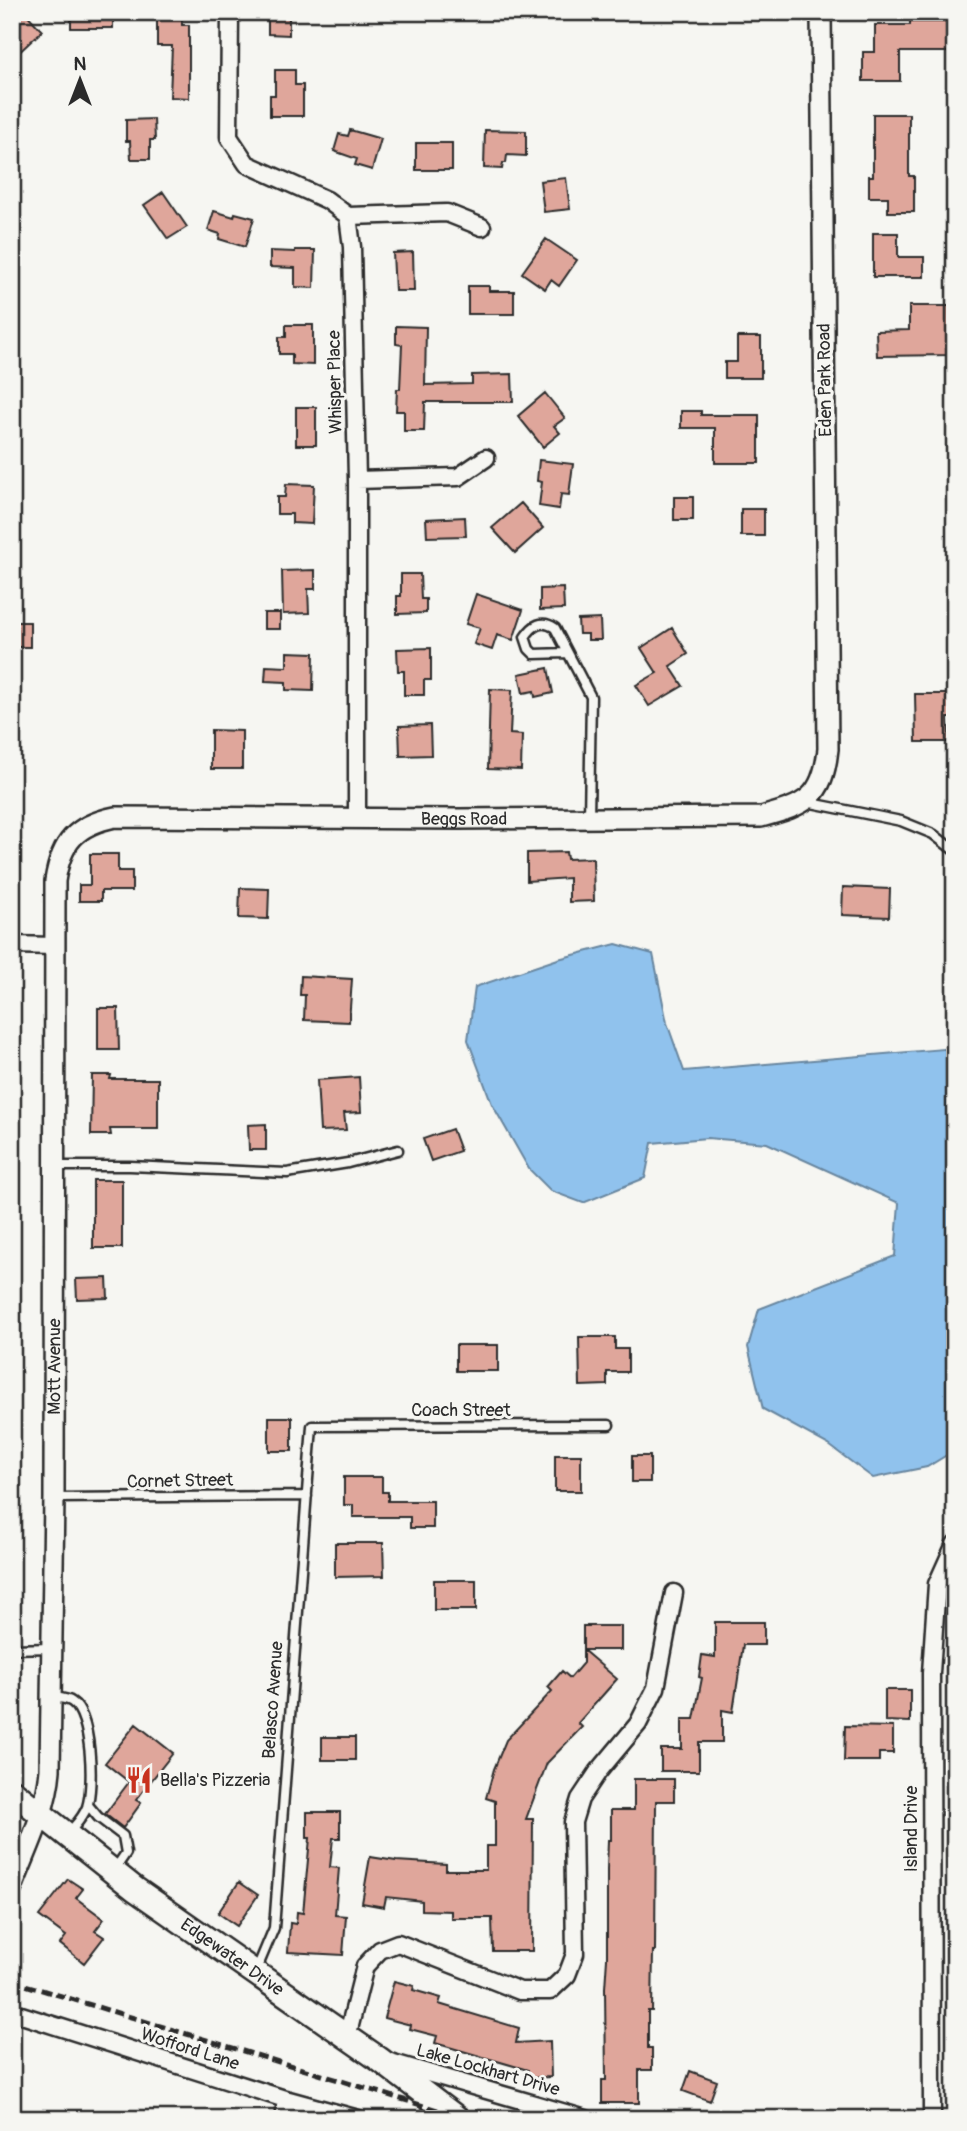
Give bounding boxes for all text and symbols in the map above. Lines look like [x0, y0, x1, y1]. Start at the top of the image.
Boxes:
north arrow [46, 46, 116, 116]
text: N [74, 52, 87, 76]
street label: Eden Park Road [813, 323, 837, 437]
street label: Whisper Place [323, 330, 347, 434]
street label: Beggs Road [421, 807, 507, 831]
street label: Mott Avenue [43, 1318, 66, 1415]
street label: Coach Street [411, 1399, 511, 1422]
street label: Cornet Street [127, 1469, 234, 1493]
street label: Belasco Avenue [257, 1640, 289, 1760]
restaurant icon: Bella's Pizzeria [124, 1765, 154, 1795]
place label: Bella's Pizzeria [160, 1769, 270, 1792]
street label: Island Drive [900, 1786, 923, 1872]
street label: Edgewater Drive [176, 1913, 289, 2001]
street label: Wofford Lane [138, 2022, 242, 2076]
street label: Lake Lockhart Drive [414, 2039, 562, 2101]

